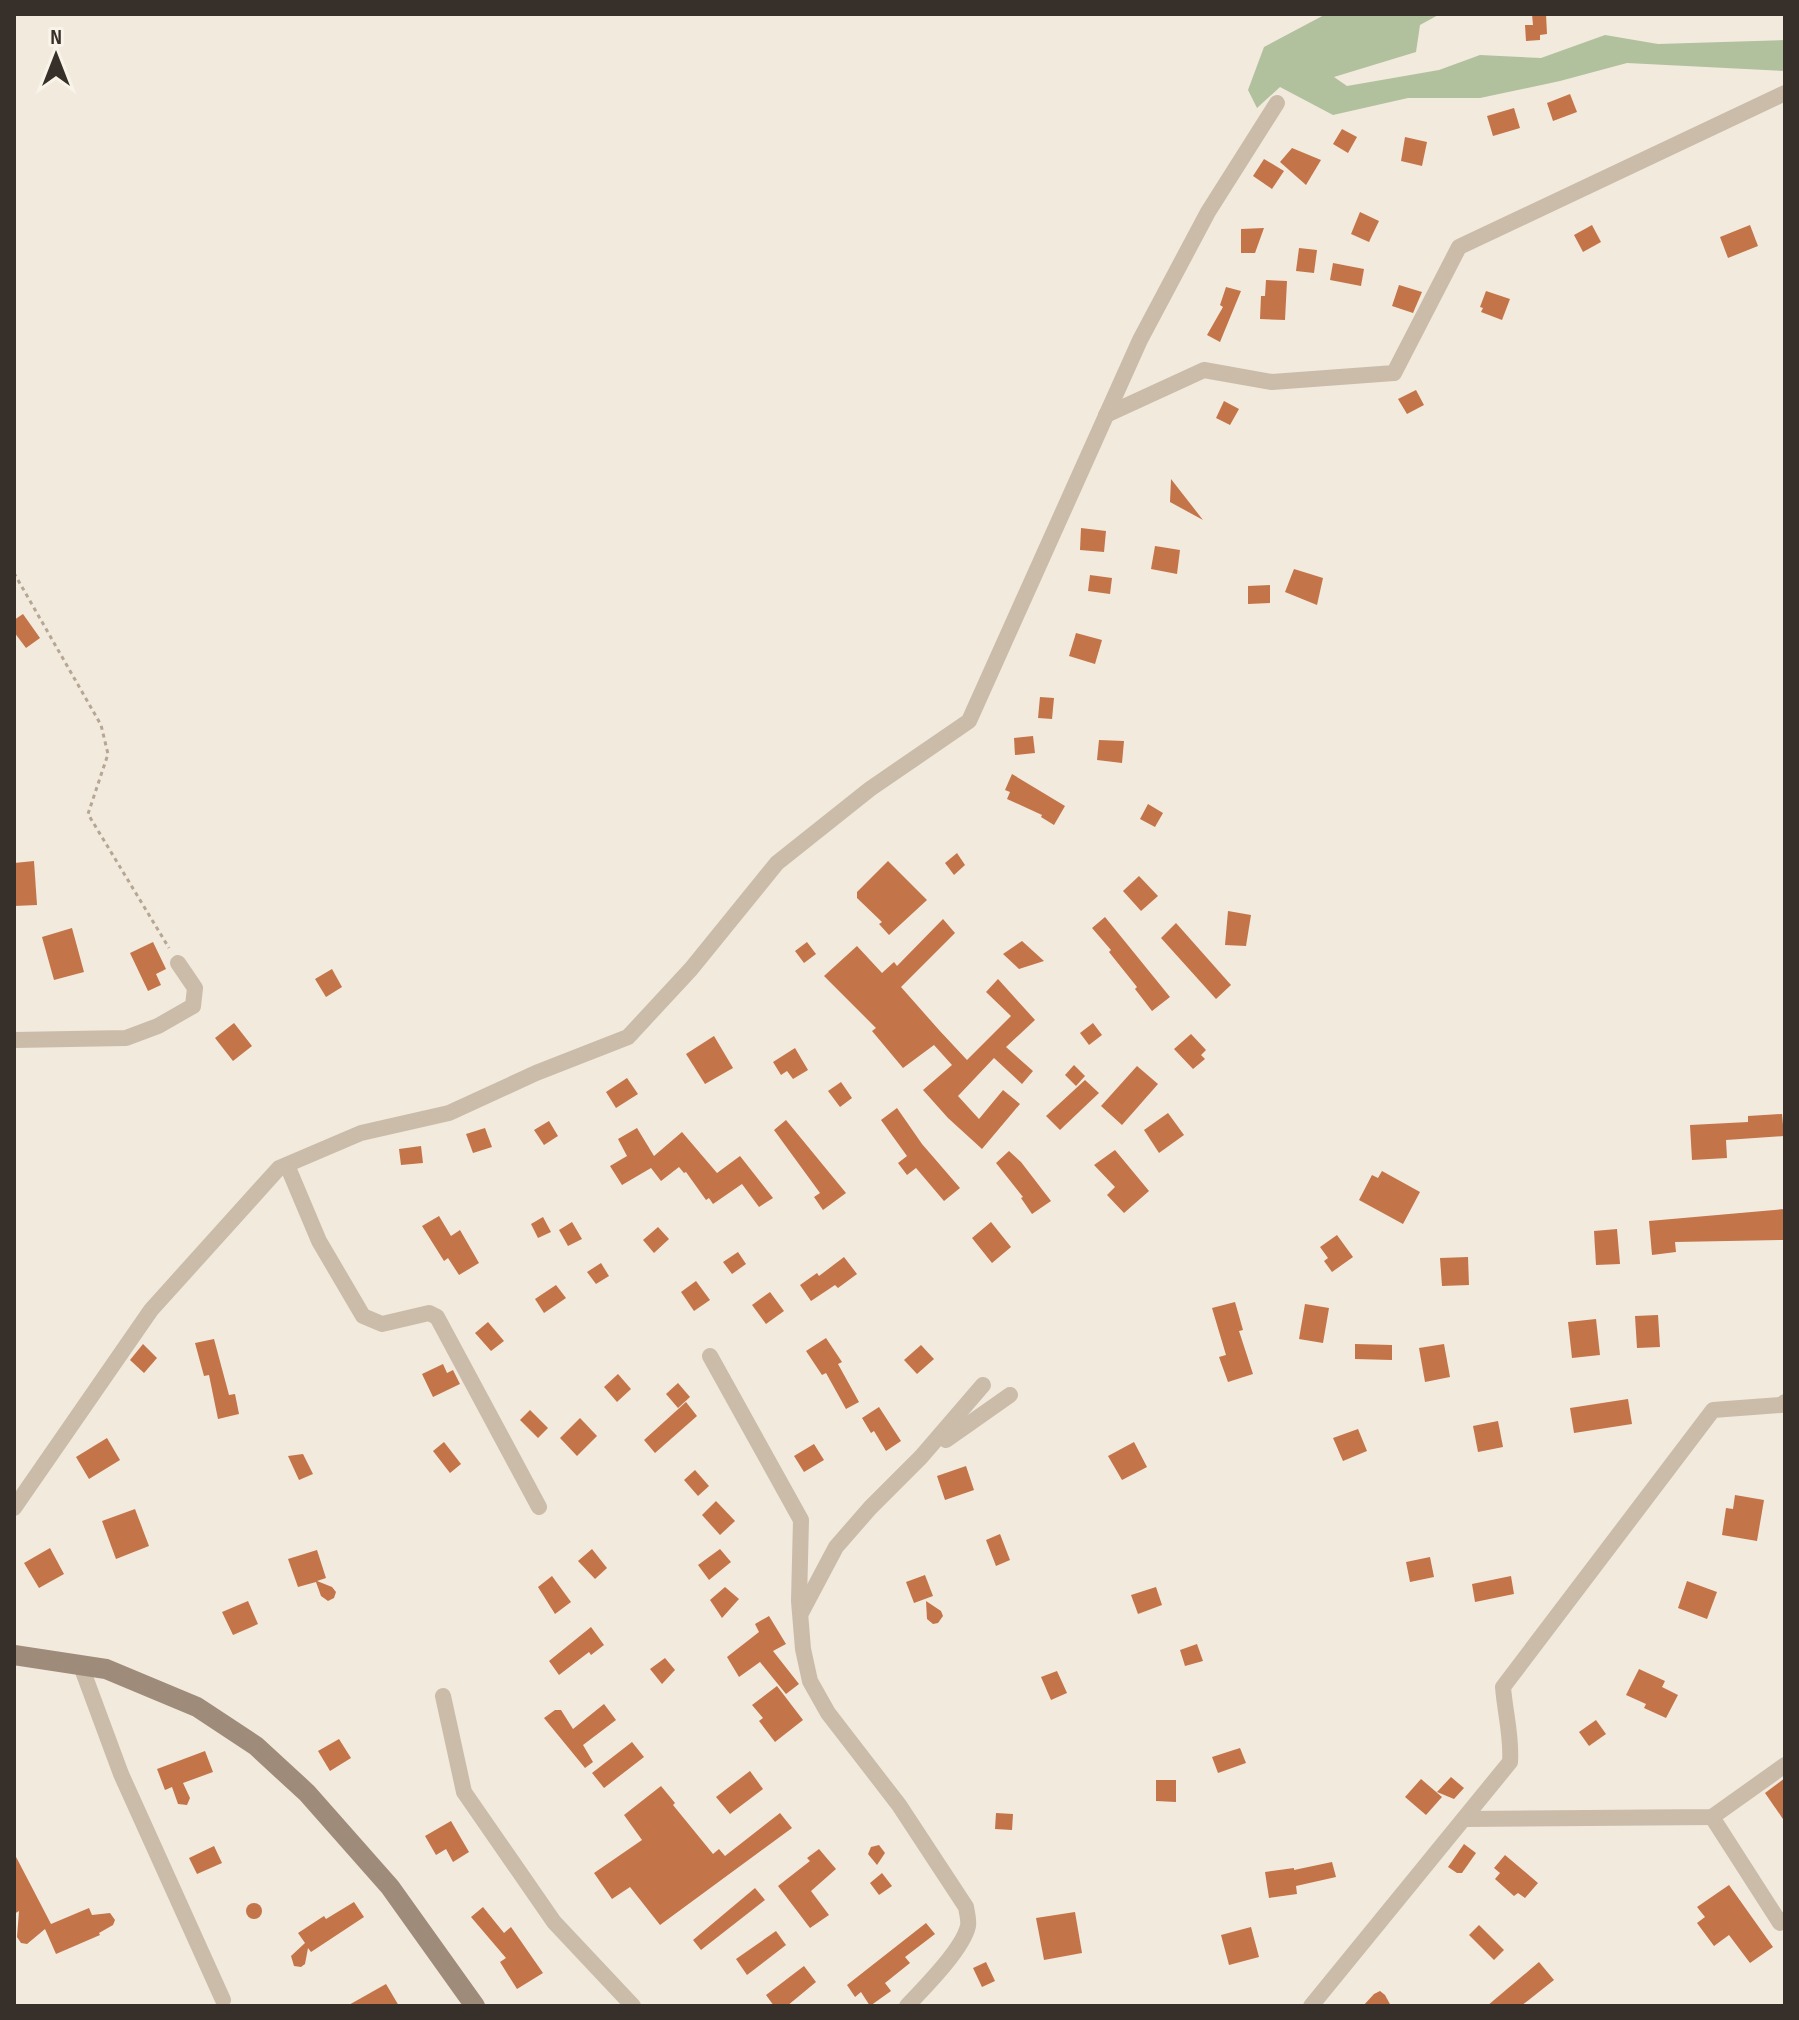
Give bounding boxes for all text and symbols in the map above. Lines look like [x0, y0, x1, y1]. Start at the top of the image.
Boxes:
north arrow [16, 16, 96, 96]
text: N [50, 24, 62, 51]

